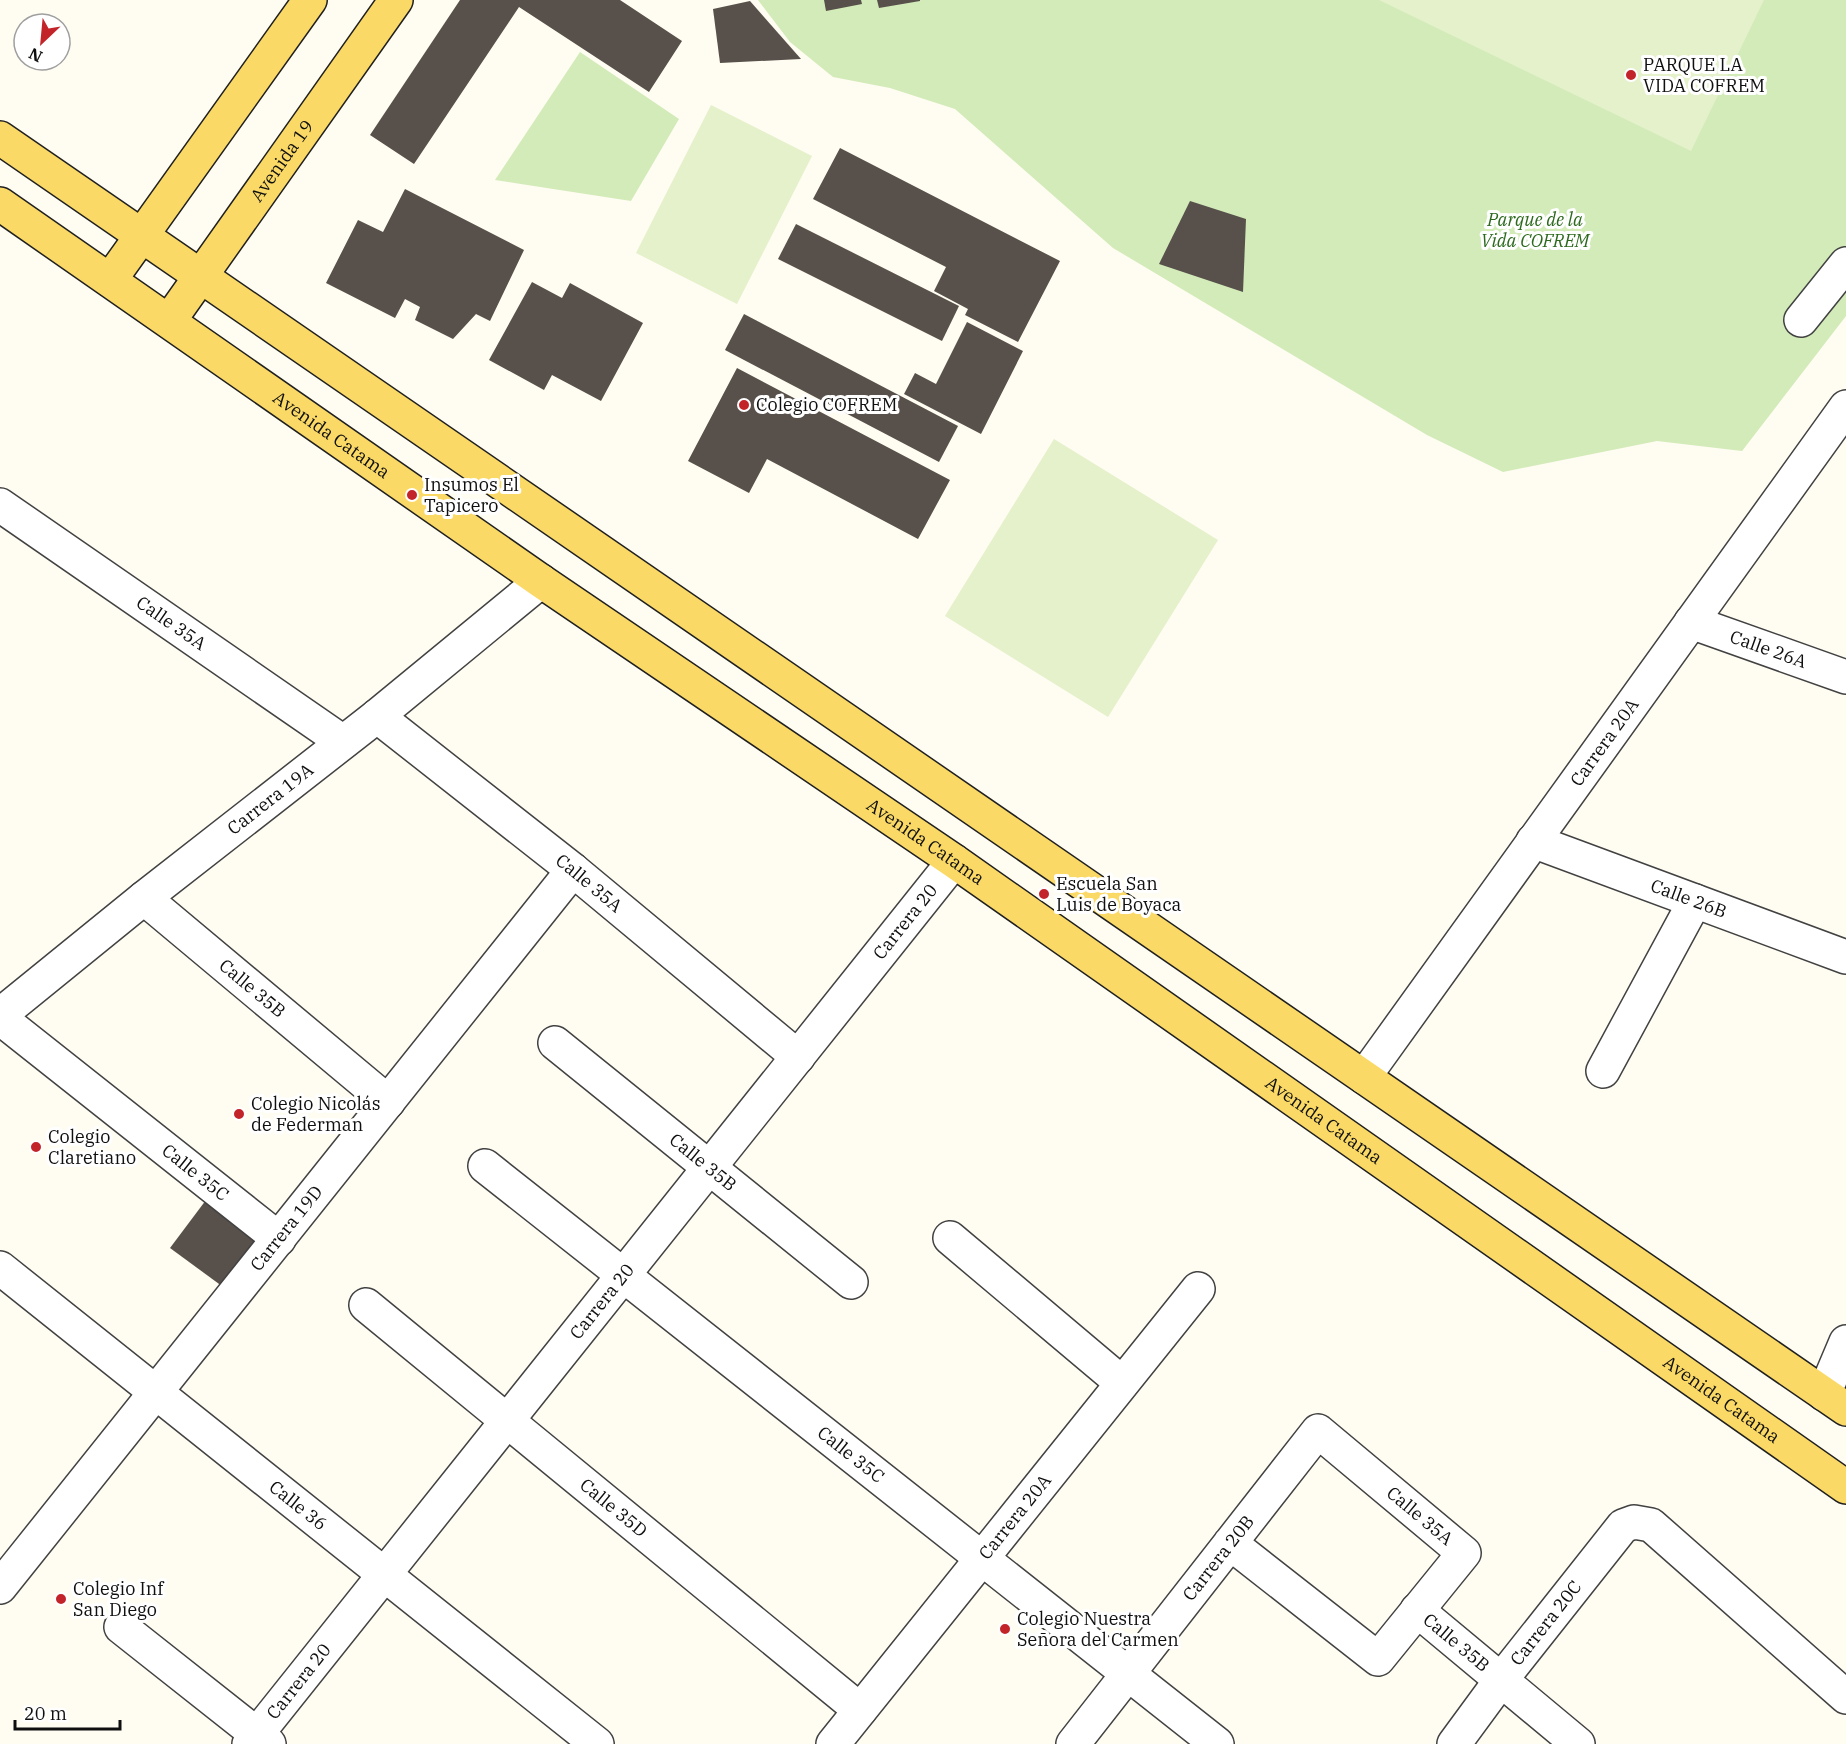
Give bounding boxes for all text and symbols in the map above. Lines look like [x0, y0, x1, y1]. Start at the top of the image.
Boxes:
north arrow [12, 12, 72, 72]
text: N [25, 44, 45, 67]
place label: PARQUE LA VIDA COFREM [1643, 53, 1765, 97]
marker: PARQUE LA VIDA COFREM [1624, 68, 1638, 82]
street label: Avenida 19 [245, 115, 319, 206]
park label: Parque de la Vida COFREM [1481, 208, 1591, 252]
street label: Avenida Catama [269, 386, 395, 483]
place label: Colegio COFREM [756, 393, 897, 416]
marker: Colegio COFREM [737, 398, 751, 412]
place label: Insumos El Tapicero [424, 473, 519, 517]
marker: Insumos El Tapicero [405, 488, 419, 502]
street label: Calle 35A [132, 591, 211, 655]
street label: Calle 26A [1727, 625, 1811, 673]
street label: Carrera 20A [1565, 693, 1644, 791]
street label: Carrera 19A [223, 758, 318, 840]
street label: Avenida Catama [862, 793, 989, 890]
street label: Calle 35A [551, 849, 628, 918]
place label: Escuela San Luis de Boyaca [1056, 872, 1182, 916]
street label: Calle 26B [1647, 874, 1730, 923]
street label: Carrera 20 [868, 879, 942, 964]
marker: Escuela San Luis de Boyaca [1037, 887, 1051, 901]
street label: Calle 35B [215, 954, 290, 1022]
street label: Avenida Catama [1261, 1071, 1387, 1169]
place label: Colegio Nicolás de Federman [251, 1092, 380, 1136]
marker: Colegio Nicolás de Federman [232, 1107, 246, 1121]
place label: Colegio Claretiano [48, 1125, 136, 1169]
street label: Calle 35B [665, 1128, 741, 1196]
street label: Calle 35C [157, 1139, 234, 1206]
marker: Colegio Claretiano [29, 1140, 43, 1154]
street label: Carrera 19D [245, 1181, 327, 1276]
street label: Carrera 20 [565, 1259, 639, 1344]
street label: Avenida Catama [1659, 1350, 1785, 1448]
street label: Calle 35C [813, 1421, 889, 1488]
street label: Carrera 20A [974, 1469, 1056, 1564]
street label: Calle 35D [575, 1473, 652, 1542]
street label: Calle 36 [265, 1475, 332, 1535]
street label: Calle 35A [1382, 1481, 1459, 1550]
street label: Carrera 20B [1177, 1510, 1259, 1605]
street label: Carrera 20C [1505, 1576, 1586, 1670]
place label: Colegio Inf San Diego [73, 1577, 165, 1621]
marker: Colegio Inf San Diego [54, 1592, 68, 1606]
place label: Colegio Nuestra Señora del Carmen [1017, 1607, 1179, 1651]
street label: Calle 35B [1419, 1608, 1495, 1677]
marker: Colegio Nuestra Señora del Carmen [998, 1622, 1012, 1636]
street label: Carrera 20 [261, 1639, 336, 1724]
scale bar [15, 1693, 120, 1731]
text: 20 m [24, 1702, 67, 1725]

